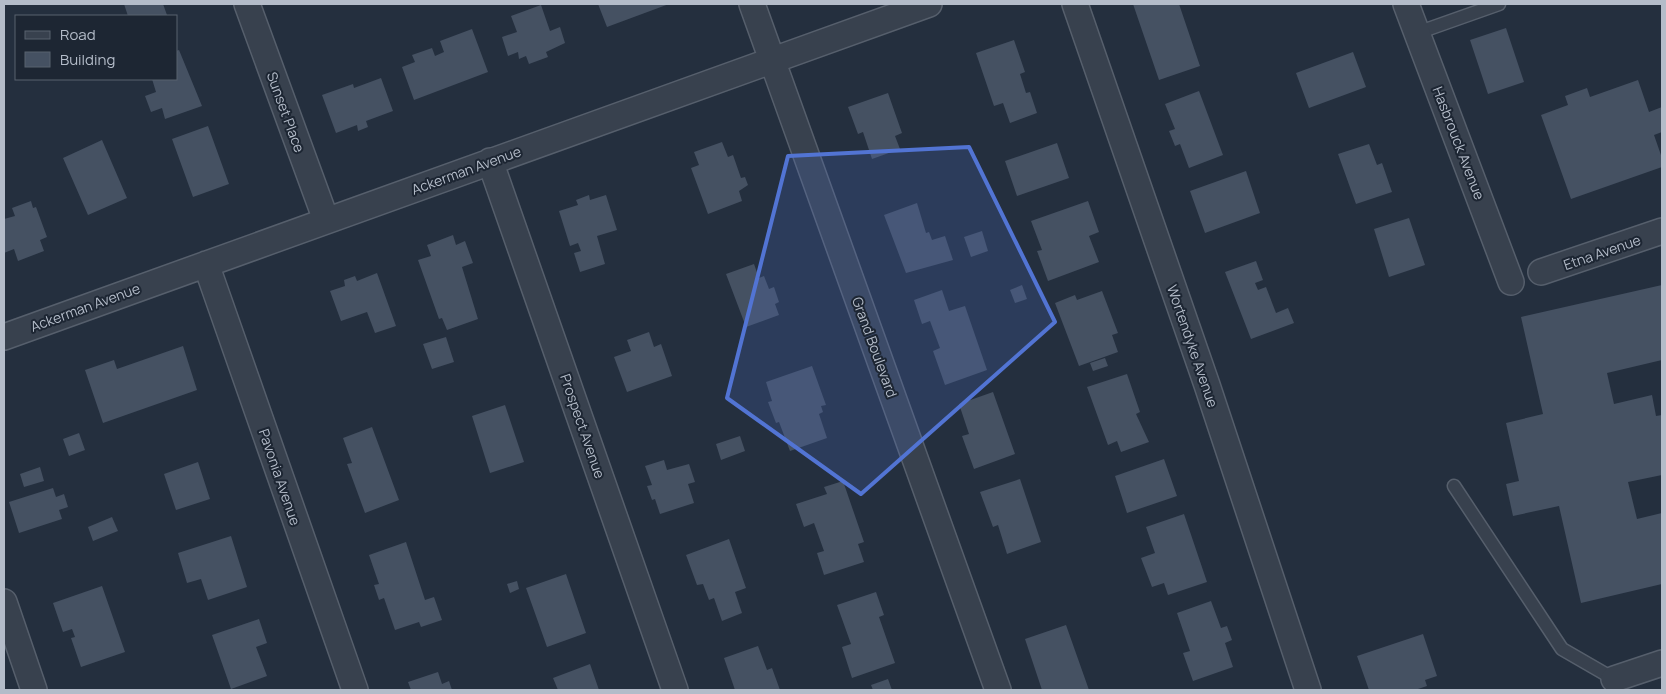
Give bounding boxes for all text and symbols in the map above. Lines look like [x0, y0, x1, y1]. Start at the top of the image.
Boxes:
legend [15, 15, 178, 80]
text: Road [60, 24, 96, 45]
text: Building [60, 49, 115, 70]
street label: Sunset Place [263, 69, 309, 155]
street label: Hasbrouck Avenue [1429, 84, 1489, 202]
street label: Ackerman Avenue [409, 141, 523, 199]
street label: Etna Avenue [1561, 230, 1643, 274]
street label: Ackerman Avenue [28, 278, 142, 336]
street label: Wortendyke Avenue [1163, 282, 1223, 410]
street label: Grand Boulevard [848, 294, 902, 400]
street label: Prospect Avenue [556, 371, 610, 481]
street label: Pavonia Avenue [255, 426, 305, 528]

